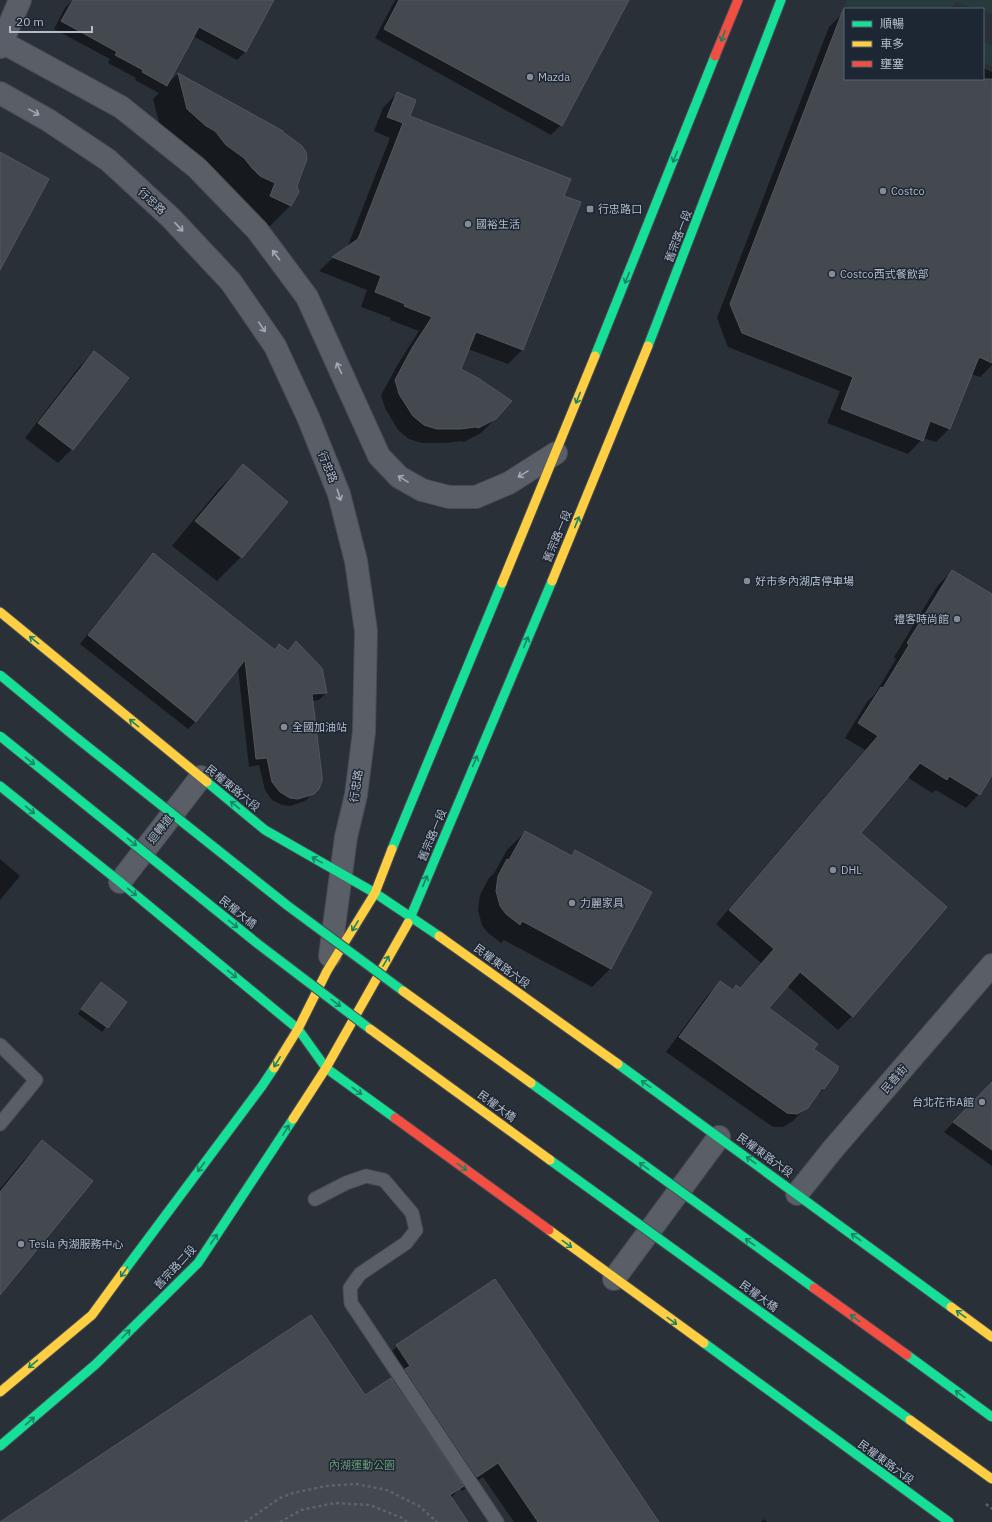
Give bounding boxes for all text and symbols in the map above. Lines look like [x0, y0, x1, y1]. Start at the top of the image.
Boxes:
scale bar [10, 8, 92, 34]
legend [844, 8, 984, 80]
text: 20 m [16, 14, 44, 29]
text: 順暢 [880, 16, 904, 31]
one-way arrow [719, 30, 727, 42]
text: 車多 [880, 36, 904, 51]
text: 壅塞 [880, 56, 904, 71]
place label: Mazda [538, 70, 570, 84]
marker: Mazda [525, 72, 535, 82]
one-way arrow [28, 108, 40, 116]
one-way arrow [671, 150, 678, 162]
place label: Costco [891, 184, 925, 198]
street label: 行忠路 [135, 185, 169, 217]
marker: Costco [878, 186, 888, 196]
place label: 行忠路口 [598, 202, 642, 216]
marker: 行忠路口 [585, 204, 595, 214]
street label: 舊宗路一段 [662, 208, 694, 264]
place label: 國裕生活 [476, 217, 520, 231]
marker: 國裕生活 [463, 219, 473, 229]
one-way arrow [174, 222, 184, 232]
one-way arrow [272, 250, 280, 261]
place label: Costco西式餐飲部 [840, 267, 929, 281]
marker: Costco西式餐飲部 [827, 269, 837, 279]
one-way arrow [622, 271, 630, 283]
one-way arrow [258, 321, 266, 333]
one-way arrow [335, 362, 342, 374]
one-way arrow [574, 392, 582, 404]
street label: 行忠路 [315, 449, 341, 485]
one-way arrow [518, 469, 529, 478]
one-way arrow [397, 474, 409, 482]
one-way arrow [336, 489, 343, 502]
street label: 舊宗路一段 [540, 508, 574, 564]
one-way arrow [573, 516, 581, 528]
place label: 好市多內湖店停車場 [755, 574, 854, 588]
marker: 好市多內湖店停車場 [742, 576, 752, 586]
place label: 禮客時尚館 [894, 612, 949, 626]
marker: 禮客時尚館 [952, 614, 962, 624]
one-way arrow [28, 636, 39, 645]
one-way arrow [523, 636, 530, 648]
one-way arrow [129, 718, 140, 727]
place label: 全國加油站 [292, 720, 347, 734]
marker: 全國加油站 [279, 722, 289, 732]
one-way arrow [472, 756, 480, 768]
one-way arrow [25, 757, 36, 766]
street label: 民權東路六段 [203, 762, 263, 814]
street label: 行忠路 [347, 769, 365, 803]
one-way arrow [229, 801, 240, 809]
one-way arrow [25, 806, 36, 814]
street label: 舊宗路一段 [415, 807, 449, 863]
street label: 迴轉道 [144, 812, 176, 846]
one-way arrow [126, 838, 137, 847]
one-way arrow [311, 856, 323, 864]
place label: DHL [841, 863, 862, 877]
marker: DHL [828, 865, 838, 875]
one-way arrow [422, 876, 429, 888]
one-way arrow [126, 887, 137, 896]
street label: 民權大橋 [216, 893, 260, 931]
place label: 力麗家具 [580, 896, 624, 910]
marker: 力麗家具 [567, 898, 577, 908]
one-way arrow [228, 919, 239, 928]
one-way arrow [351, 920, 359, 931]
street label: 民權東路六段 [471, 941, 533, 991]
one-way arrow [383, 955, 391, 967]
one-way arrow [226, 970, 237, 979]
one-way arrow [330, 999, 341, 1007]
one-way arrow [273, 1056, 281, 1068]
street label: 民善街 [878, 1062, 910, 1096]
one-way arrow [640, 1080, 651, 1088]
one-way arrow [352, 1086, 363, 1095]
street label: 民權大橋 [475, 1087, 519, 1125]
place label: 台北花市A館 [912, 1095, 974, 1109]
marker: 台北花市A館 [977, 1097, 987, 1107]
one-way arrow [282, 1124, 290, 1136]
street label: 民權東路六段 [734, 1130, 796, 1180]
one-way arrow [746, 1156, 757, 1164]
one-way arrow [639, 1161, 650, 1170]
one-way arrow [197, 1162, 205, 1173]
one-way arrow [456, 1163, 467, 1172]
one-way arrow [210, 1233, 218, 1244]
one-way arrow [851, 1233, 862, 1241]
place label: Tesla 內湖服務中心 [29, 1237, 123, 1251]
one-way arrow [744, 1238, 755, 1246]
marker: Tesla 內湖服務中心 [16, 1239, 26, 1249]
one-way arrow [561, 1240, 572, 1248]
street label: 舊宗路二段 [151, 1242, 199, 1292]
one-way arrow [120, 1266, 128, 1277]
street label: 民權大橋 [737, 1277, 781, 1315]
one-way arrow [955, 1310, 966, 1318]
one-way arrow [850, 1314, 861, 1322]
one-way arrow [666, 1317, 677, 1325]
one-way arrow [121, 1329, 131, 1339]
one-way arrow [28, 1360, 39, 1369]
one-way arrow [955, 1390, 966, 1398]
one-way arrow [24, 1416, 35, 1425]
street label: 民權東路六段 [855, 1437, 917, 1487]
park label: 內湖運動公園 [329, 1458, 395, 1472]

